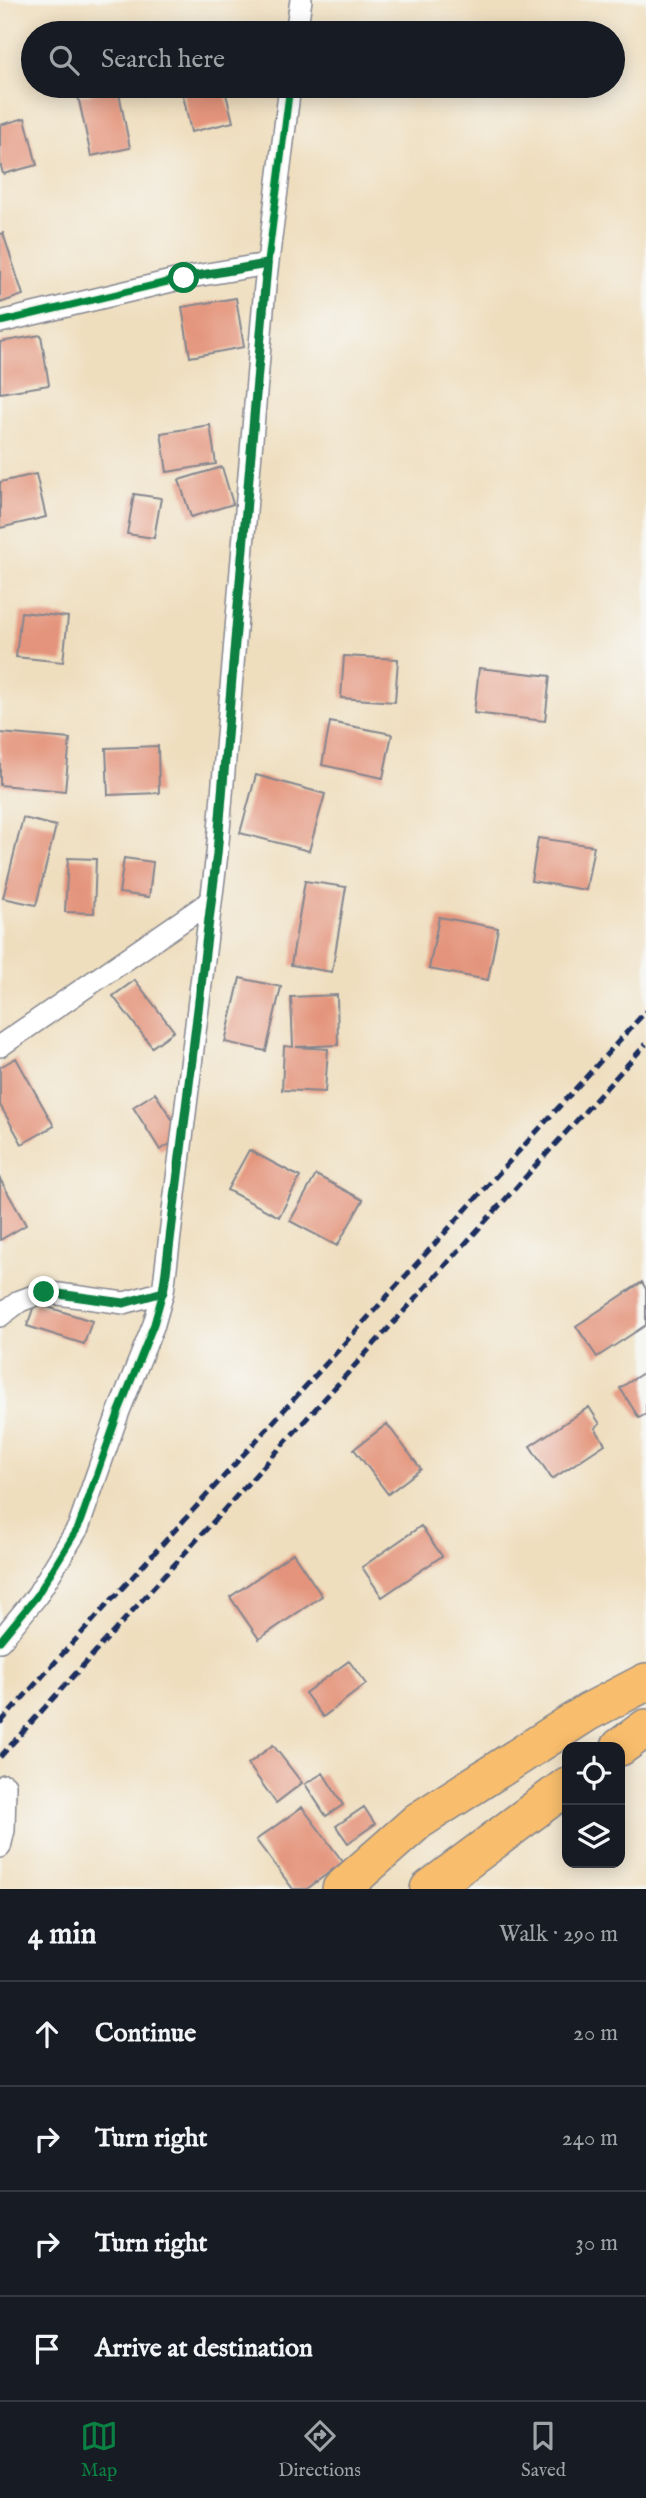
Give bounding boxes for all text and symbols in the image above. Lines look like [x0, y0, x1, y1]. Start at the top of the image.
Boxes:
search box [21, 21, 625, 98]
icon: search [45, 41, 83, 79]
text: Search here [101, 43, 225, 76]
route start [168, 262, 199, 293]
route end [28, 1276, 59, 1307]
map controls [562, 1742, 625, 1868]
button: locate [562, 1742, 625, 1805]
button: layers [562, 1805, 625, 1868]
text: 4 min [28, 1916, 96, 1954]
text: Walk · 290 m [499, 1920, 618, 1949]
icon: ahead [28, 2015, 66, 2053]
text: Continue [95, 2017, 196, 2050]
text: 20 m [573, 2019, 618, 2048]
icon: right [28, 2120, 66, 2158]
text: Turn right [95, 2122, 208, 2155]
text: 240 m [562, 2124, 618, 2153]
icon: right [28, 2225, 66, 2263]
text: Turn right [95, 2227, 208, 2260]
text: 30 m [575, 2229, 618, 2258]
icon: arrive [28, 2330, 66, 2368]
text: Arrive at destination [95, 2332, 313, 2365]
tab: Map [80, 2417, 118, 2483]
tab: Directions [278, 2417, 361, 2483]
tab: Saved [521, 2417, 566, 2483]

